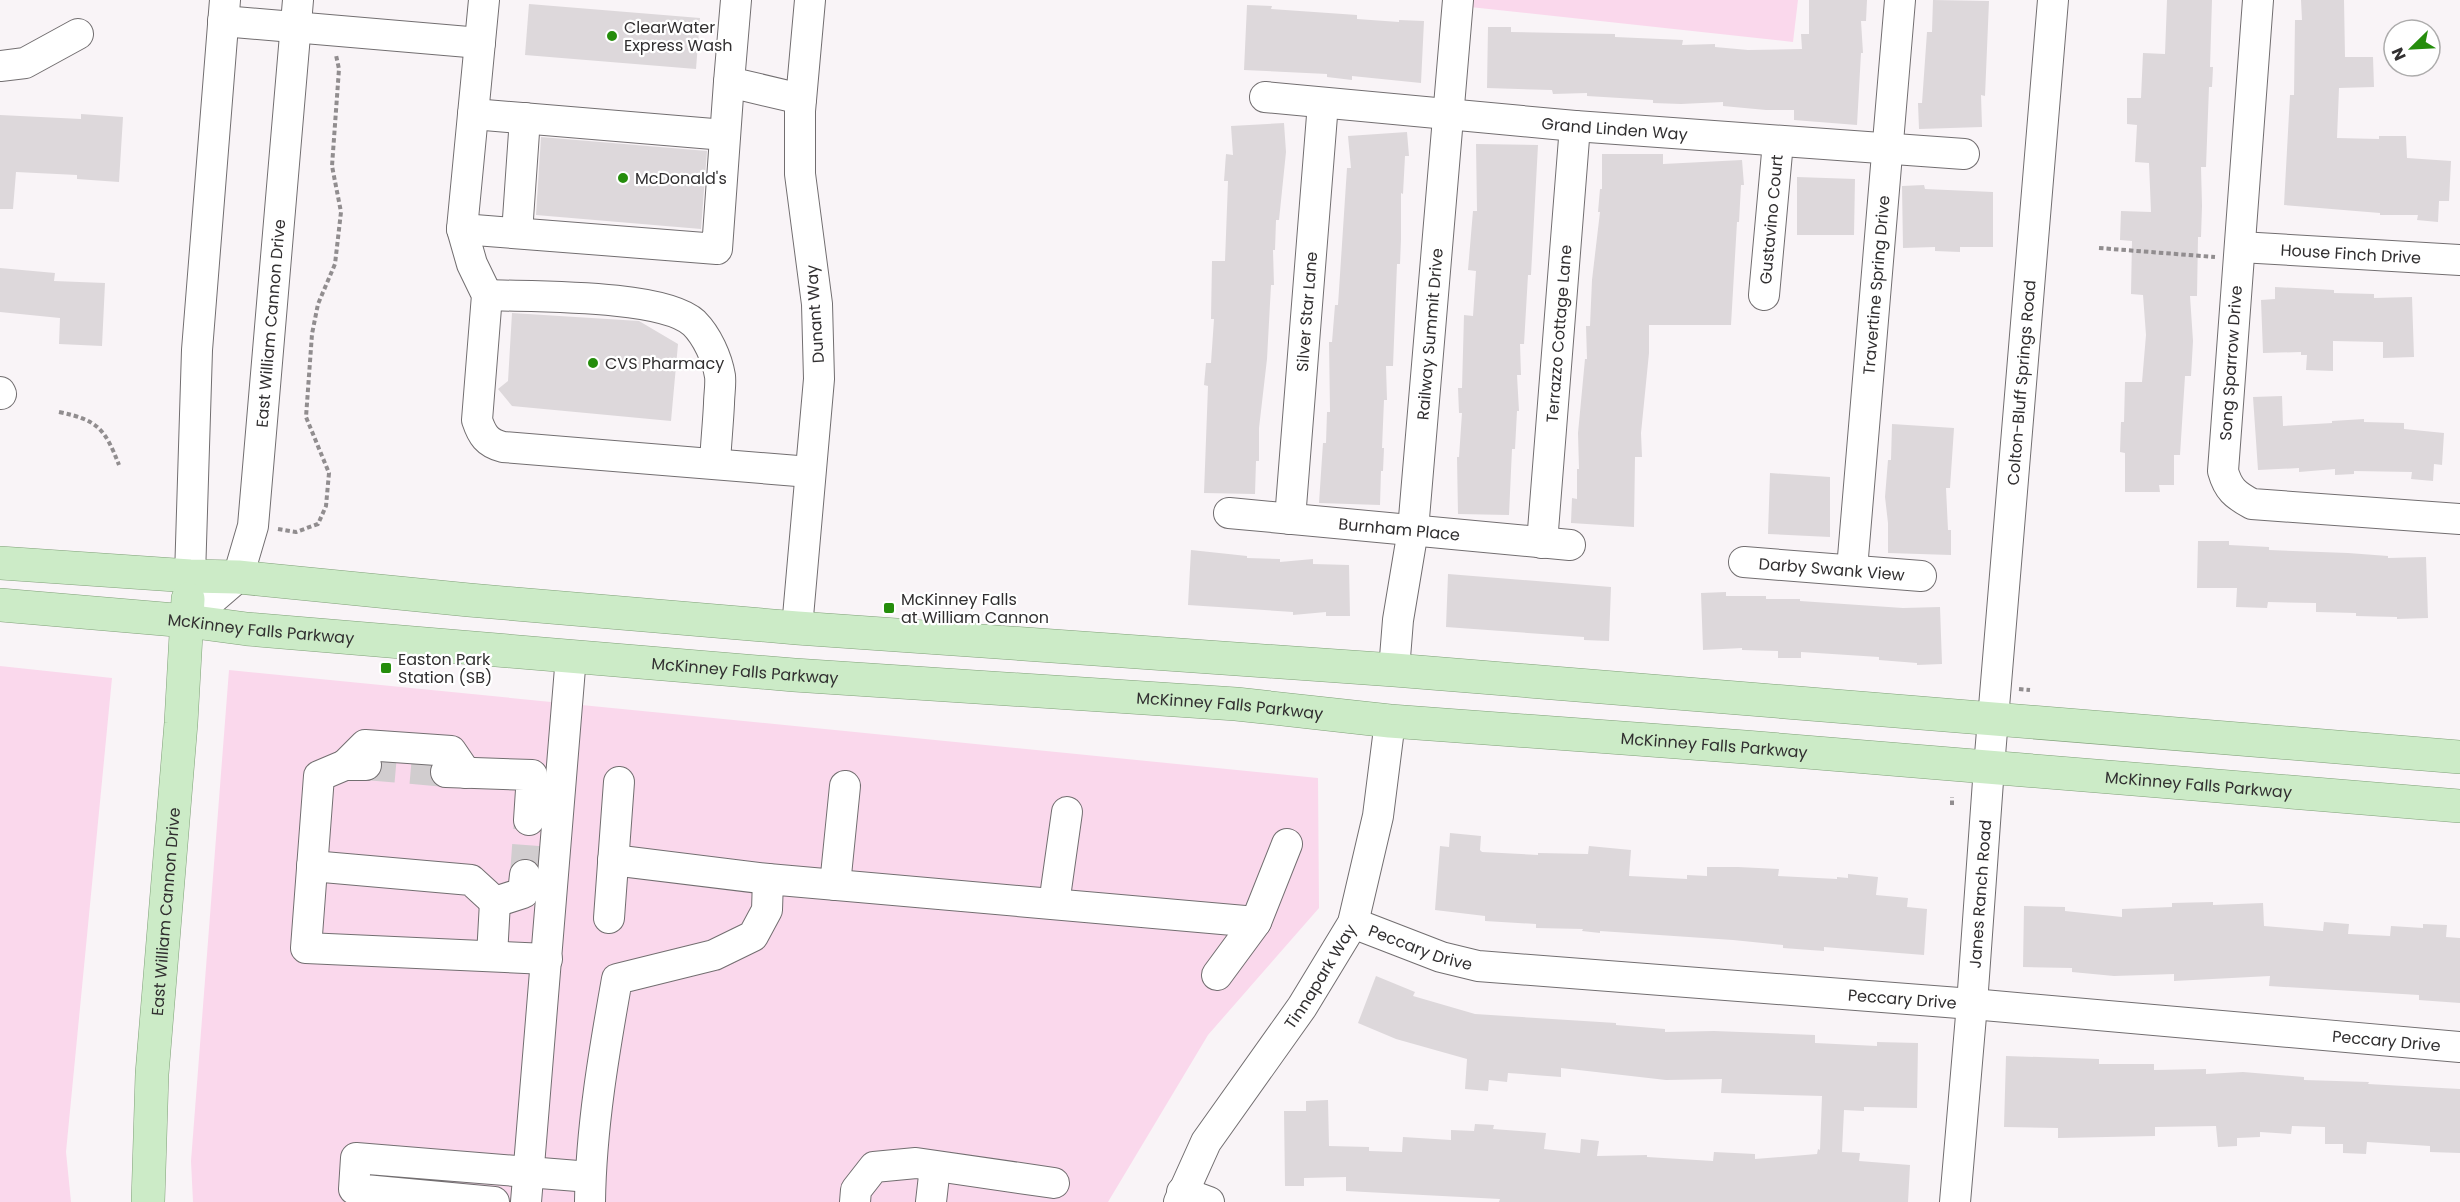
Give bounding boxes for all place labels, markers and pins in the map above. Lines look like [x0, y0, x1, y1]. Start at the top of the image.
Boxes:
place label: ClearWater Express Wash [624, 16, 733, 57]
marker: ClearWater Express Wash [605, 29, 619, 43]
place label: McDonald's [635, 167, 727, 190]
marker: McDonald's [616, 171, 630, 185]
place label: CVS Pharmacy [605, 352, 724, 375]
marker: CVS Pharmacy [586, 356, 600, 370]
place label: McKinney Falls at William Cannon [901, 588, 1049, 629]
marker: McKinney Falls at William Cannon [882, 601, 896, 615]
place label: Easton Park Station (SB) [398, 648, 492, 689]
marker: Easton Park Station (SB) [379, 661, 393, 675]

